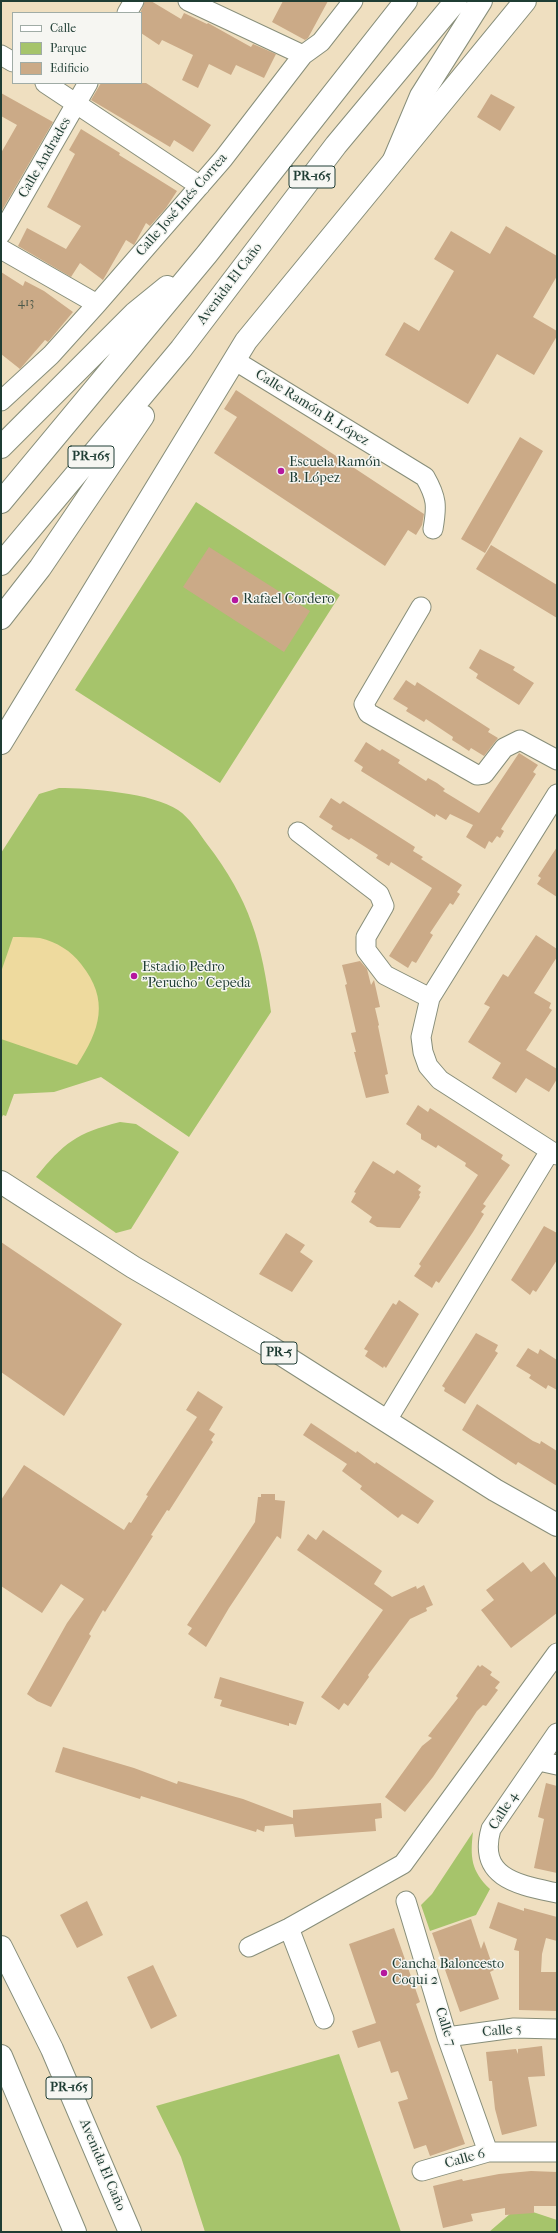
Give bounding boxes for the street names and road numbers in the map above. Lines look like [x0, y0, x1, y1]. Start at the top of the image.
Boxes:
street label: Calle Andrades [15, 115, 75, 201]
street label: Calle José Inés Correa [133, 150, 231, 260]
road number: PR-165 [289, 166, 335, 188]
street label: Avenida El Caño [194, 240, 266, 328]
street label: Calle Ramón B. López [252, 366, 372, 450]
road number: PR-165 [68, 446, 114, 468]
road number: PR-5 [261, 1342, 297, 1364]
street label: Calle 4 [486, 1789, 522, 1833]
street label: Calle 7 [431, 2005, 459, 2049]
street label: Calle 5 [482, 2021, 522, 2041]
road number: PR-165 [46, 2077, 92, 2099]
street label: Avenida El Caño [75, 2117, 129, 2213]
street label: Calle 6 [443, 2146, 487, 2172]

